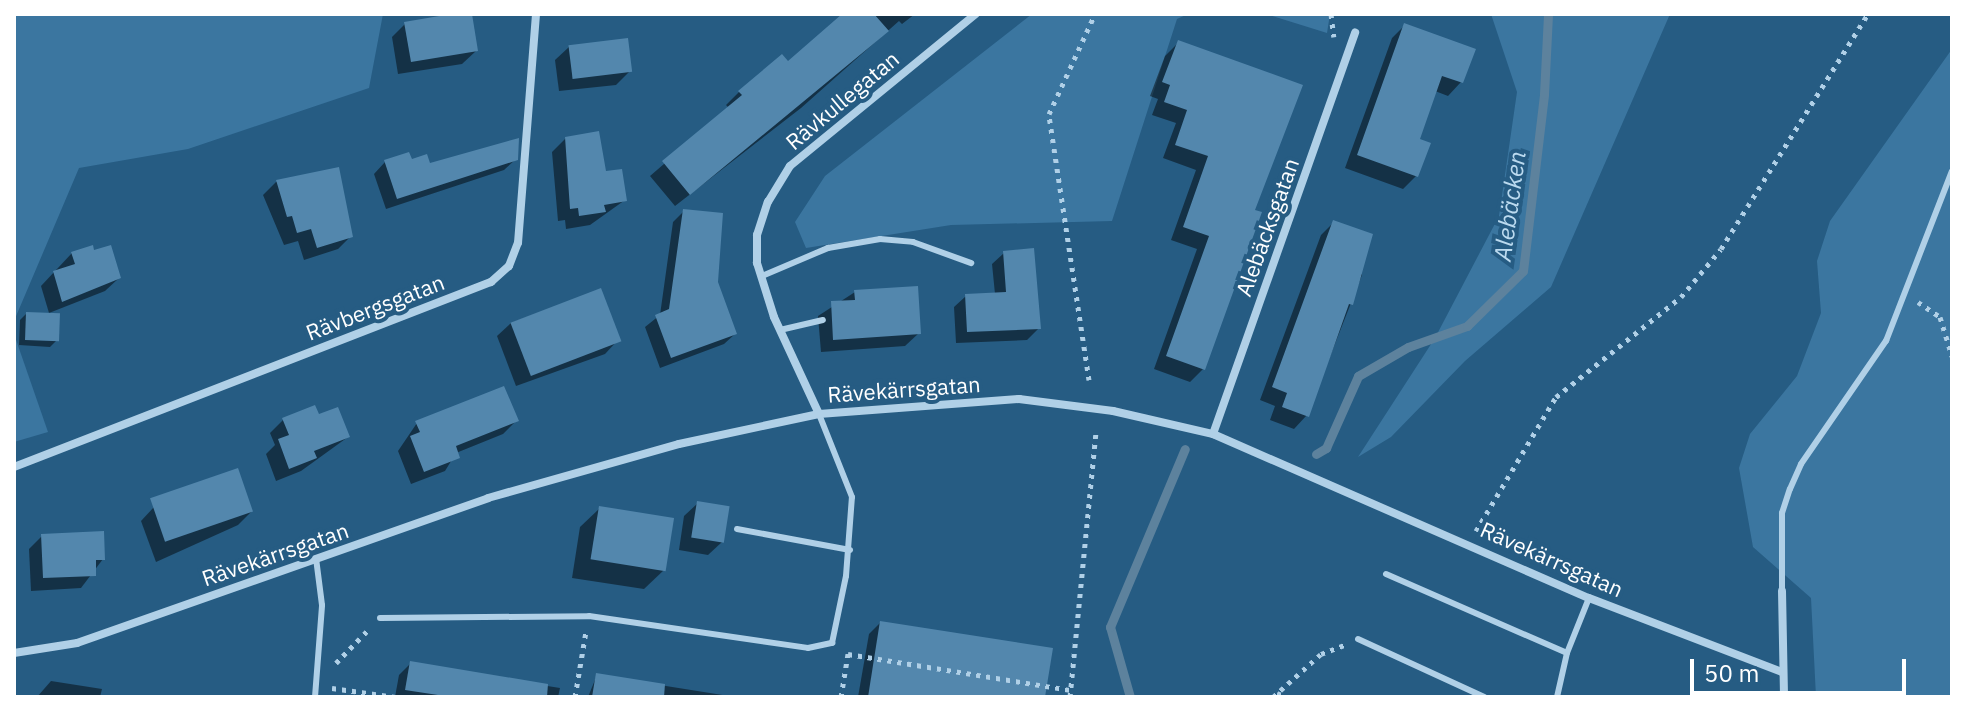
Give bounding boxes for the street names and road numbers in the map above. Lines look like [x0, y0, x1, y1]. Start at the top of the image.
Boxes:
street label: Rävkullegatan [780, 45, 904, 155]
street label: Alebäcksgatan [1230, 154, 1304, 300]
street label: Rävbergsgatan [302, 269, 448, 345]
street label: Rävekärrsgatan [827, 370, 981, 408]
street label: Rävekärrsgatan [1477, 516, 1627, 602]
street label: Rävekärrsgatan [198, 517, 352, 591]

